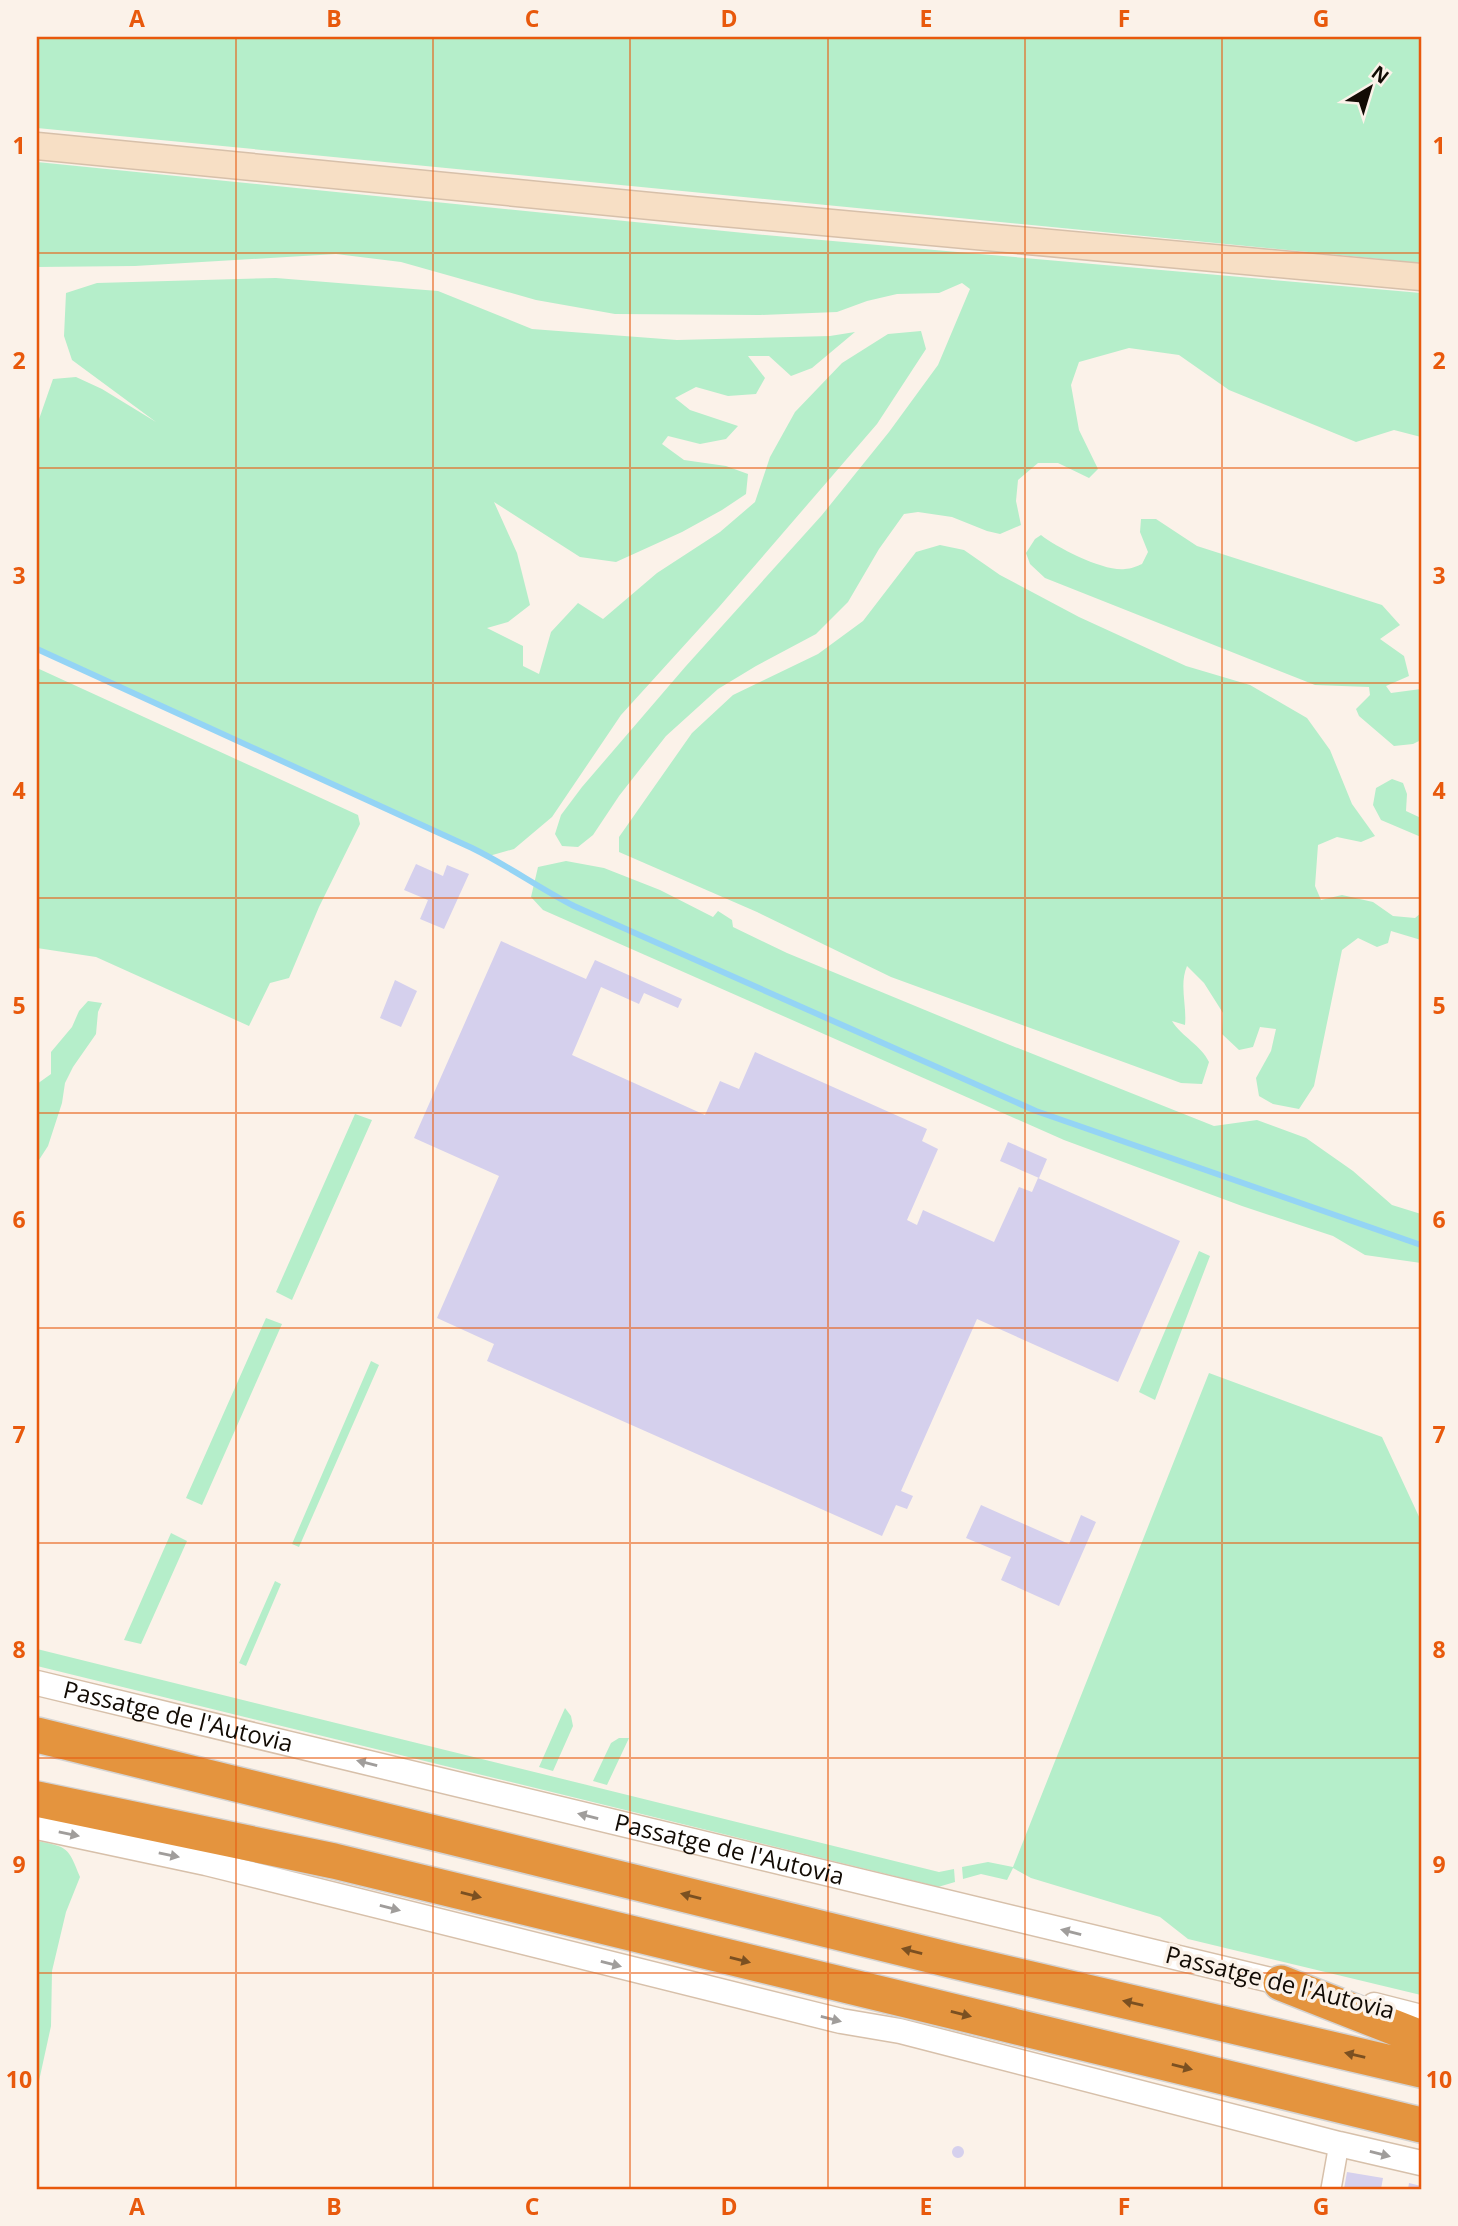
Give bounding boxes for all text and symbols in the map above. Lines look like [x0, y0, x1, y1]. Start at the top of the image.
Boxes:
text: A [129, 2, 145, 34]
text: B [326, 2, 342, 34]
text: C [525, 2, 539, 34]
text: D [720, 2, 738, 34]
text: E [920, 2, 932, 34]
text: F [1118, 2, 1130, 34]
text: G [1313, 2, 1329, 34]
north arrow [1336, 52, 1406, 122]
text: N [1366, 60, 1395, 90]
text: 1 [12, 129, 26, 161]
text: 1 [1432, 129, 1446, 161]
text: 2 [12, 344, 26, 376]
text: 2 [1432, 344, 1446, 376]
text: 3 [12, 559, 26, 591]
text: 3 [1432, 559, 1446, 591]
text: 4 [12, 774, 26, 806]
text: 4 [1432, 774, 1446, 806]
text: 5 [12, 989, 26, 1021]
text: 5 [1432, 989, 1446, 1021]
text: 6 [12, 1203, 26, 1235]
text: 6 [1432, 1203, 1446, 1235]
text: 7 [12, 1418, 26, 1450]
text: 7 [1432, 1418, 1446, 1450]
text: 8 [12, 1633, 26, 1665]
text: 8 [1432, 1633, 1446, 1665]
street label: Passatge de l'Autovia [60, 1672, 297, 1759]
one-way arrow [356, 1757, 378, 1768]
street label: Passatge de l'Autovia [611, 1805, 848, 1892]
one-way arrow [577, 1810, 599, 1821]
one-way arrow [58, 1829, 80, 1840]
text: 9 [12, 1848, 26, 1880]
text: 9 [1432, 1848, 1446, 1880]
one-way arrow [158, 1849, 180, 1860]
one-way arrow [461, 1890, 483, 1901]
one-way arrow [680, 1890, 702, 1901]
one-way arrow [379, 1903, 401, 1914]
one-way arrow [1060, 1927, 1082, 1938]
street label: Passatge de l'Autovia [1162, 1937, 1398, 2026]
one-way arrow [901, 1945, 923, 1956]
one-way arrow [729, 1955, 751, 1966]
one-way arrow [600, 1959, 622, 1970]
one-way arrow [1122, 1997, 1144, 2008]
one-way arrow [950, 2009, 972, 2020]
one-way arrow [820, 2014, 842, 2025]
one-way arrow [1344, 2049, 1366, 2060]
one-way arrow [1171, 2062, 1193, 2073]
text: 10 [6, 2063, 32, 2095]
text: 10 [1426, 2063, 1452, 2095]
one-way arrow [1369, 2149, 1391, 2160]
text: A [129, 2190, 145, 2222]
text: B [326, 2190, 342, 2222]
text: C [525, 2190, 539, 2222]
text: D [720, 2190, 738, 2222]
text: E [920, 2190, 932, 2222]
text: F [1118, 2190, 1130, 2222]
text: G [1313, 2190, 1329, 2222]

